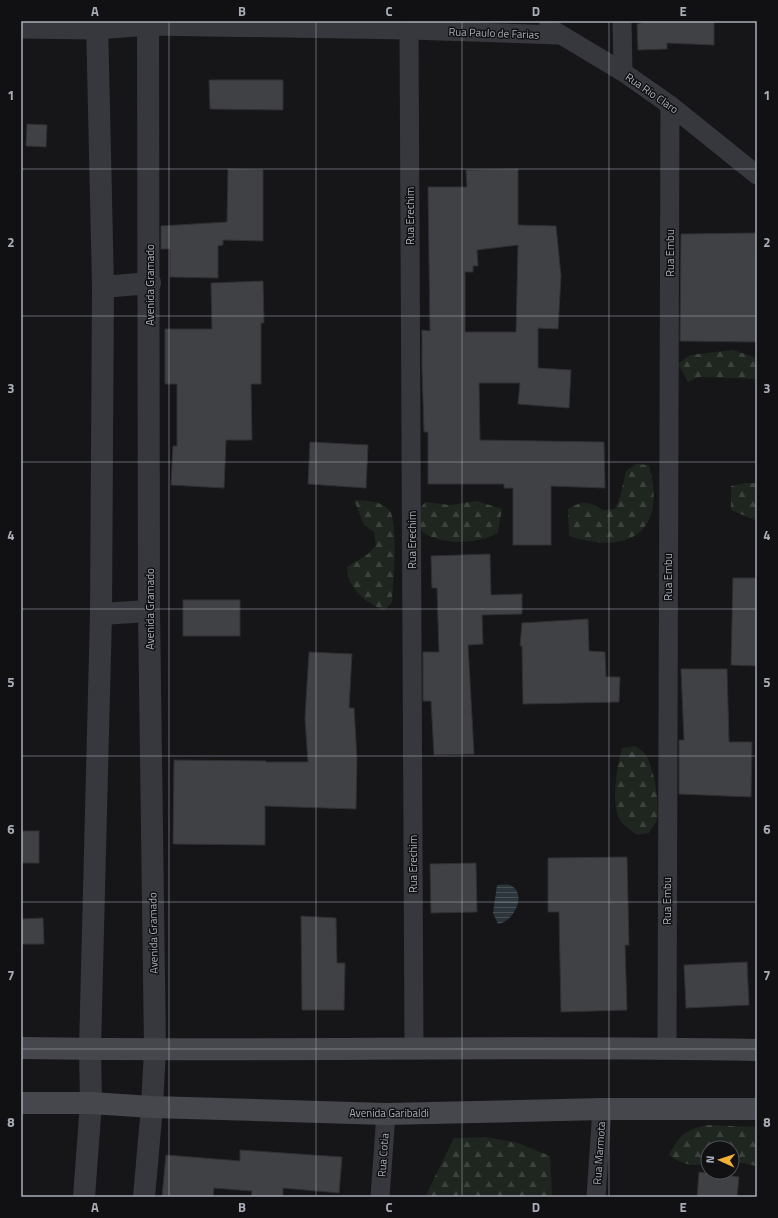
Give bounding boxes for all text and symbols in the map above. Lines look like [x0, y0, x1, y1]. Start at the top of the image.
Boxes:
text: A [91, 1, 99, 21]
text: B [238, 1, 246, 21]
text: C [385, 1, 393, 21]
text: D [532, 1, 540, 21]
text: E [679, 1, 687, 21]
street label: Rua Paulo de Farias [448, 23, 540, 43]
street label: Rua Rio Claro [622, 69, 682, 117]
text: 1 [7, 85, 15, 105]
text: 1 [763, 85, 771, 105]
street label: Rua Erechim [402, 187, 418, 245]
street label: Rua Embu [662, 229, 678, 277]
text: 2 [7, 232, 15, 252]
text: 2 [763, 232, 771, 252]
street label: Avenida Gramado [142, 244, 158, 326]
text: 3 [7, 378, 15, 398]
text: 3 [763, 378, 771, 398]
street label: Rua Erechim [404, 511, 420, 569]
text: 4 [7, 525, 15, 545]
text: 4 [763, 525, 771, 545]
street label: Rua Embu [660, 553, 676, 601]
street label: Avenida Gramado [142, 568, 158, 650]
text: 5 [7, 672, 15, 692]
text: 5 [763, 672, 771, 692]
text: 6 [7, 819, 15, 839]
text: 6 [763, 819, 771, 839]
street label: Rua Erechim [405, 835, 421, 893]
street label: Rua Embu [659, 877, 675, 925]
street label: Avenida Gramado [144, 892, 162, 974]
text: 7 [7, 965, 15, 985]
text: 7 [763, 965, 771, 985]
street label: Avenida Garibaldi [349, 1105, 429, 1121]
text: 8 [7, 1112, 15, 1132]
text: 8 [763, 1112, 771, 1132]
street label: Rua Marmota [589, 1120, 609, 1185]
street label: Rua Cotia [373, 1132, 393, 1177]
north arrow [700, 1140, 740, 1180]
text: N [702, 1155, 718, 1164]
text: A [91, 1197, 99, 1217]
text: B [238, 1197, 246, 1217]
text: C [385, 1197, 393, 1217]
text: D [532, 1197, 540, 1217]
text: E [679, 1197, 687, 1217]

